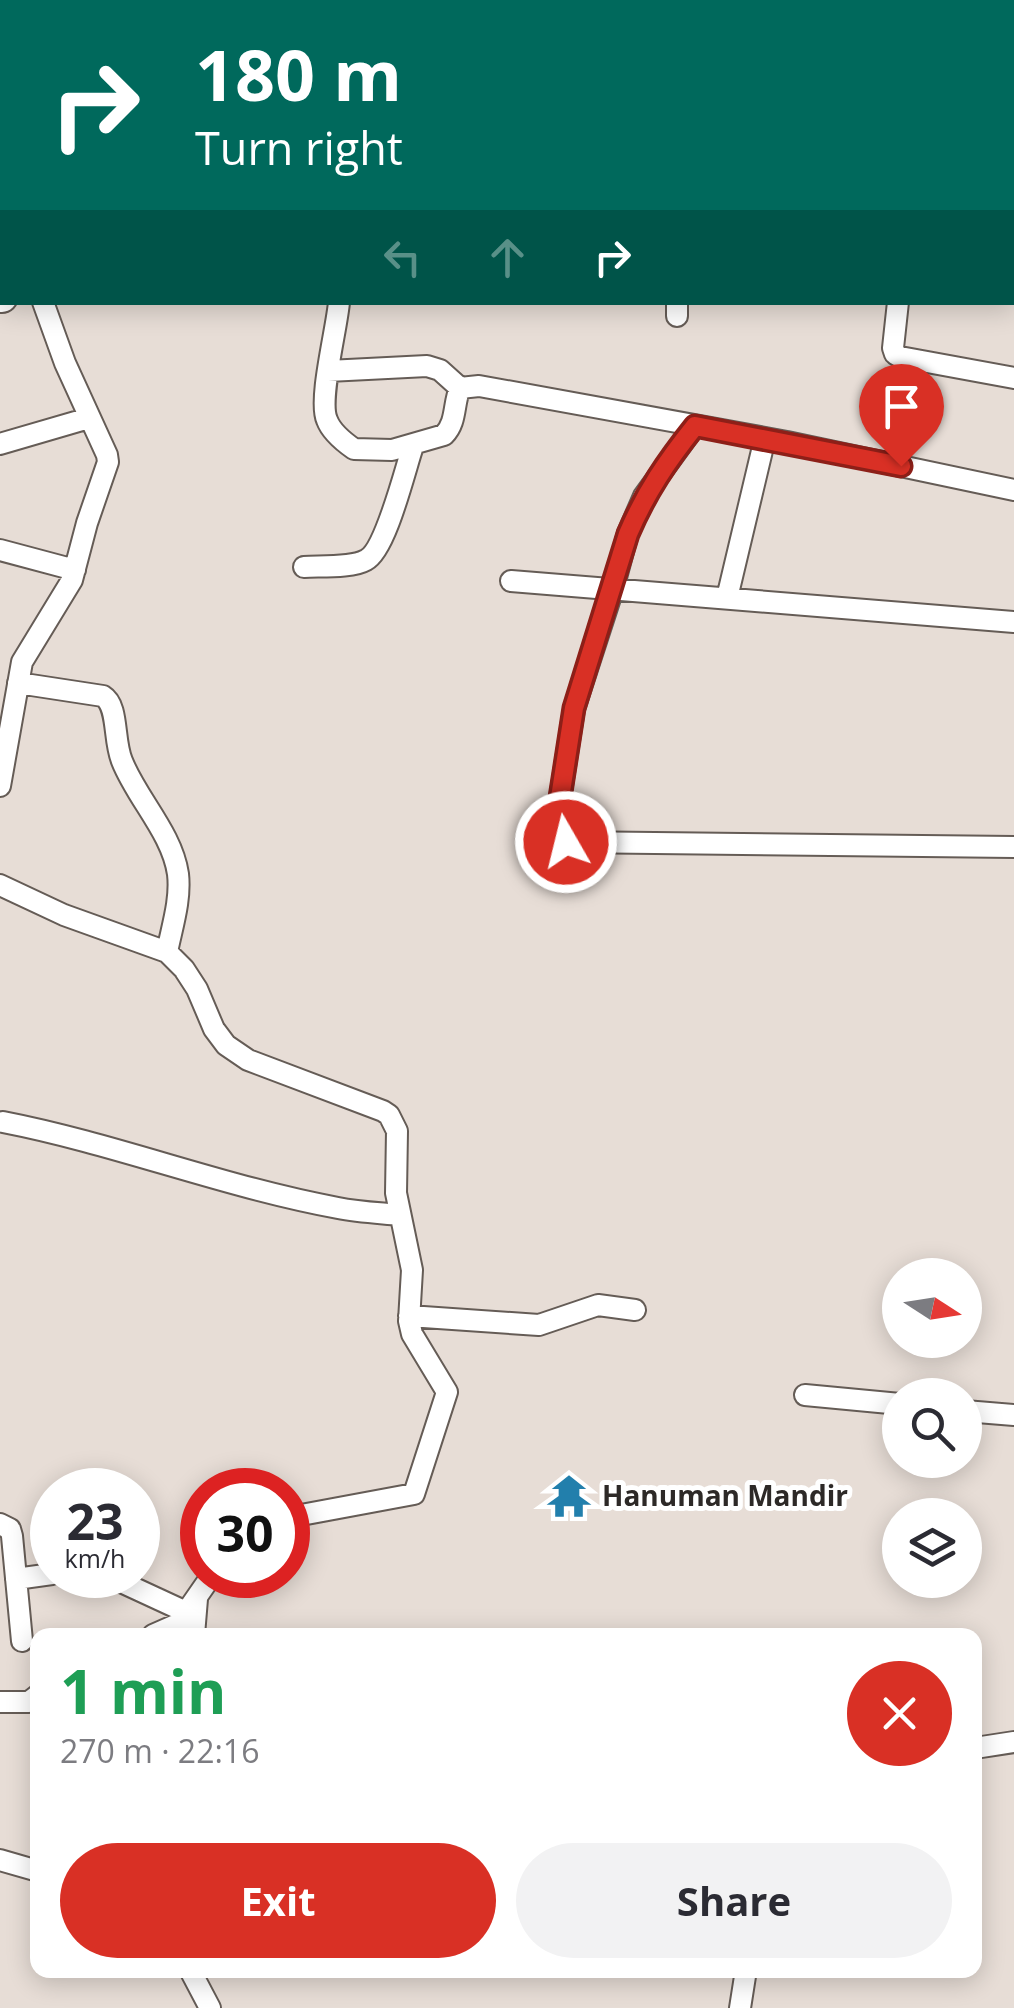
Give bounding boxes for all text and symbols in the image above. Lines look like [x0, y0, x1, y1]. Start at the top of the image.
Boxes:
text: 180 m [195, 26, 402, 122]
icon: right [30, 40, 160, 170]
text: Turn right [195, 117, 403, 178]
icon: left [375, 230, 430, 285]
icon: ahead [480, 230, 535, 285]
icon: right [585, 230, 640, 285]
pin [859, 364, 944, 467]
icon: arrive [874, 379, 929, 434]
position arrow [514, 790, 618, 894]
north arrow [882, 1258, 982, 1358]
map controls [882, 1258, 982, 1598]
button: search [882, 1378, 982, 1478]
speed limit sign: 30 [180, 1468, 310, 1598]
temple icon: Hanuman Mandir [545, 1472, 593, 1520]
place label: Hanuman Mandir [602, 1476, 848, 1514]
text: 23 [66, 1487, 124, 1555]
button: layers [882, 1498, 982, 1598]
text: km/h [65, 1541, 125, 1575]
text: 1 min [60, 1650, 227, 1732]
button: close [847, 1661, 952, 1766]
text: 270 m · 22:16 [60, 1729, 259, 1772]
button: Exit [60, 1843, 496, 1958]
button: Share [516, 1843, 952, 1958]

